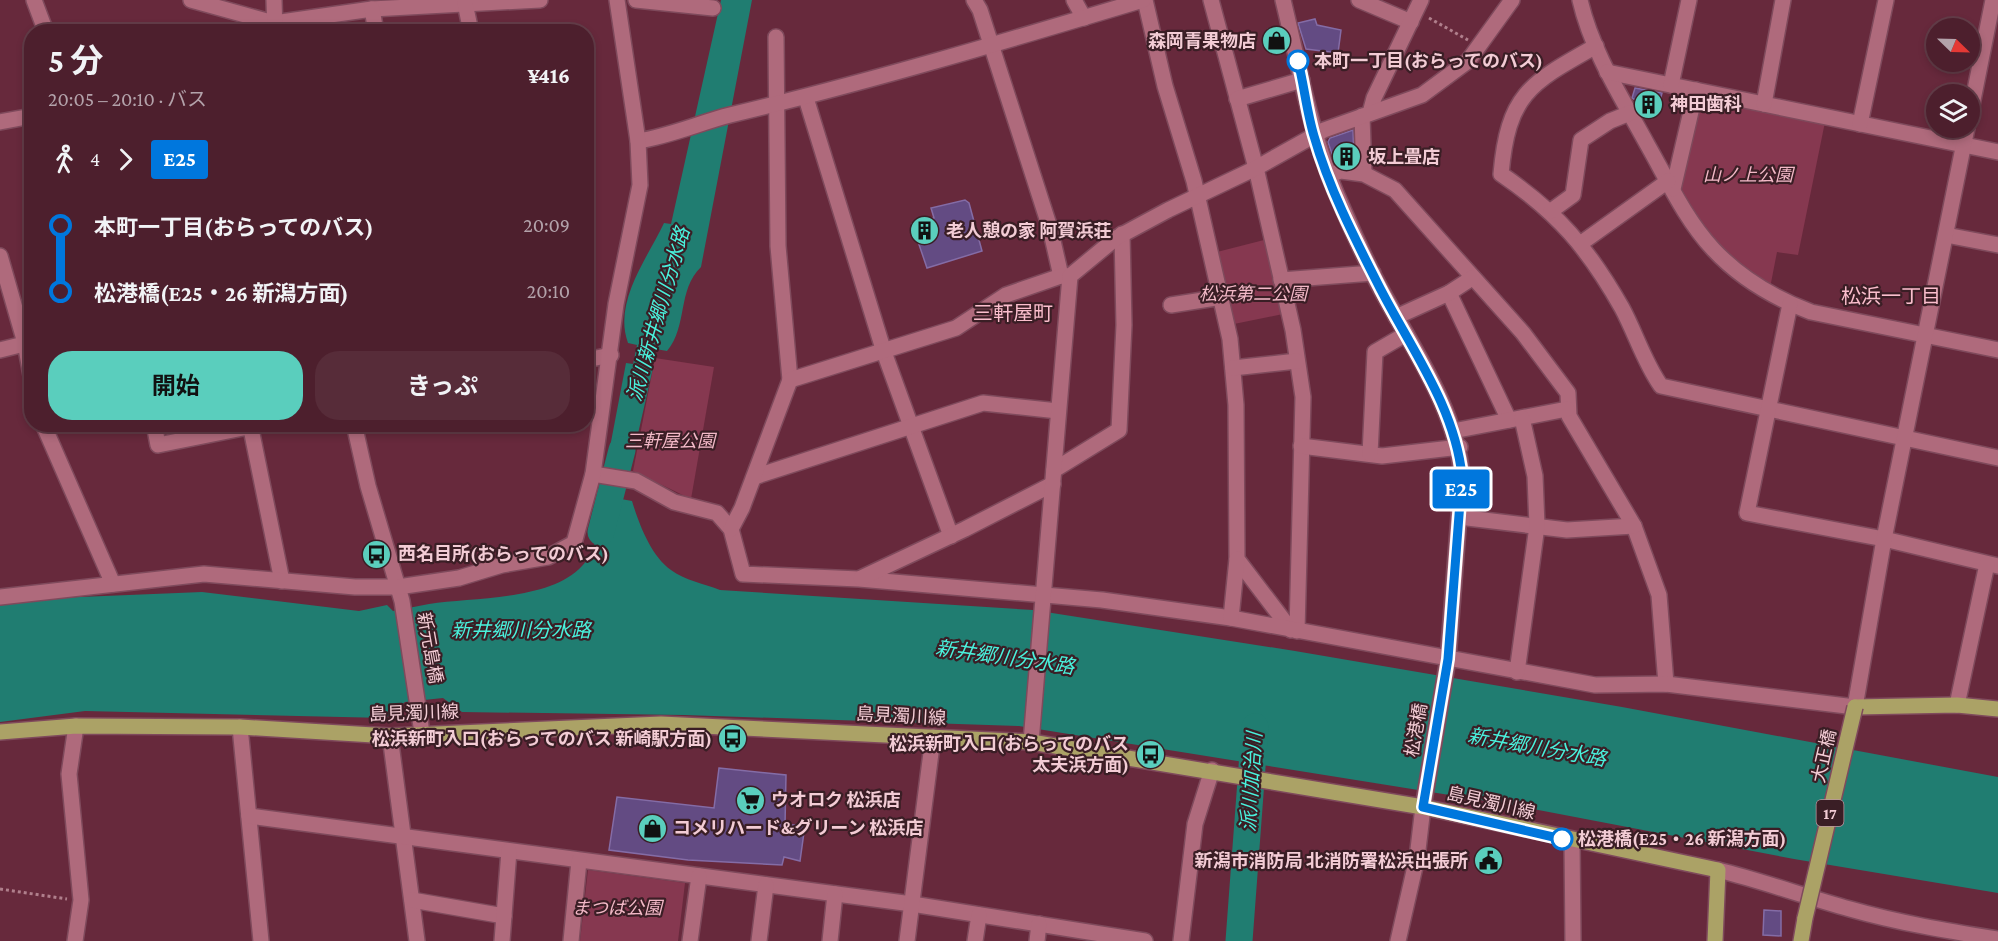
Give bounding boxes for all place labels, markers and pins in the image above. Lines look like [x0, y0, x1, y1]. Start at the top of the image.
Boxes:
shop icon: 森岡青果物店 [1261, 25, 1293, 57]
place label: 森岡青果物店 [1148, 31, 1256, 51]
marker: 本町一丁目(おらってのバス) [1287, 50, 1309, 72]
place label: 本町一丁目(おらってのバス) [1314, 51, 1543, 72]
building icon: 神田歯科 [1633, 88, 1665, 120]
place label: 神田歯科 [1670, 94, 1742, 114]
building icon: 坂上畳店 [1331, 141, 1363, 173]
place label: 坂上畳店 [1368, 147, 1440, 167]
building icon: 老人憩の家 阿賀浜荘 [909, 215, 941, 247]
place label: 老人憩の家 阿賀浜荘 [946, 221, 1111, 241]
bus stop icon: 西名目所(おらってのバス) [361, 538, 393, 570]
place label: 西名目所(おらってのバス) [398, 544, 609, 565]
bus stop icon: 松浜新町入口(おらってのバス 新崎駅方面) [717, 723, 749, 755]
place label: 松浜新町入口(おらってのバス 新崎駅方面) [372, 729, 712, 750]
place label: 松浜新町入口(おらってのバス 太夫浜方面) [889, 734, 1129, 776]
bus stop icon: 松浜新町入口(おらってのバス 太夫浜方面) [1134, 738, 1166, 770]
supermarket icon: ウオロク 松浜店 [734, 784, 766, 816]
place label: ウオロク 松浜店 [771, 790, 900, 810]
shop icon: コメリハード&グリーン 松浜店 [636, 812, 668, 844]
place label: コメリハード&グリーン 松浜店 [673, 818, 923, 838]
marker: 松港橋(E25・26 新潟方面) [1551, 828, 1573, 850]
place label: 松港橋(E25・26 新潟方面) [1578, 829, 1786, 850]
public building icon: 新潟市消防局 北消防署松浜出張所 [1473, 845, 1505, 877]
place label: 新潟市消防局 北消防署松浜出張所 [1195, 851, 1468, 871]

